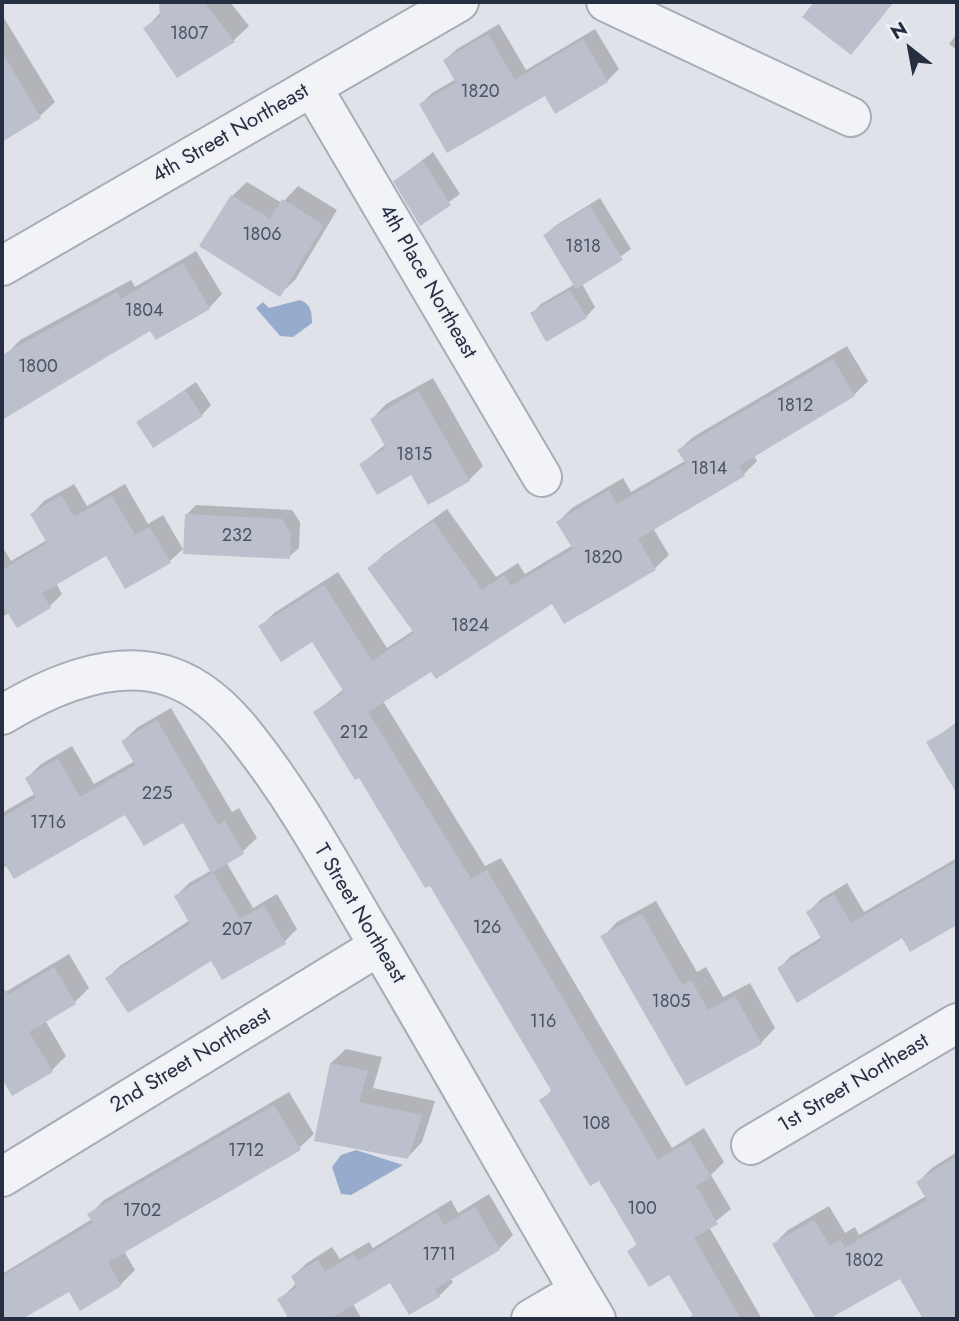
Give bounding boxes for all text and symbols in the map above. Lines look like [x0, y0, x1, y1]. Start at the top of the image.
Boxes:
north arrow [875, 14, 945, 84]
text: N [886, 15, 912, 46]
house number: 1807 [170, 24, 208, 46]
street label: 4th Street Northeast [148, 79, 314, 189]
house number: 1820 [461, 82, 499, 104]
street label: 4th Place Northeast [373, 201, 481, 363]
house number: 1806 [242, 225, 282, 247]
house number: 1818 [565, 237, 601, 259]
house number: 1804 [124, 301, 164, 323]
house number: 1800 [18, 357, 58, 379]
house number: 1812 [777, 396, 813, 418]
house number: 1815 [396, 445, 432, 467]
house number: 1814 [691, 459, 727, 481]
house number: 232 [222, 526, 252, 548]
house number: 1820 [584, 548, 622, 570]
house number: 1824 [451, 616, 489, 638]
house number: 212 [340, 723, 368, 745]
house number: 225 [142, 784, 172, 806]
house number: 1716 [30, 813, 66, 835]
street label: T Street Northeast [308, 840, 410, 988]
house number: 126 [473, 918, 501, 940]
house number: 207 [222, 920, 252, 942]
house number: 1805 [652, 992, 690, 1014]
street label: 2nd Street Northeast [106, 1003, 276, 1119]
house number: 116 [530, 1012, 556, 1034]
street label: 1st Street Northeast [774, 1029, 934, 1139]
house number: 108 [582, 1114, 610, 1136]
house number: 1712 [228, 1141, 264, 1163]
house number: 100 [627, 1199, 657, 1221]
house number: 1702 [123, 1201, 161, 1223]
house number: 1711 [422, 1245, 456, 1267]
house number: 1802 [845, 1251, 883, 1273]

